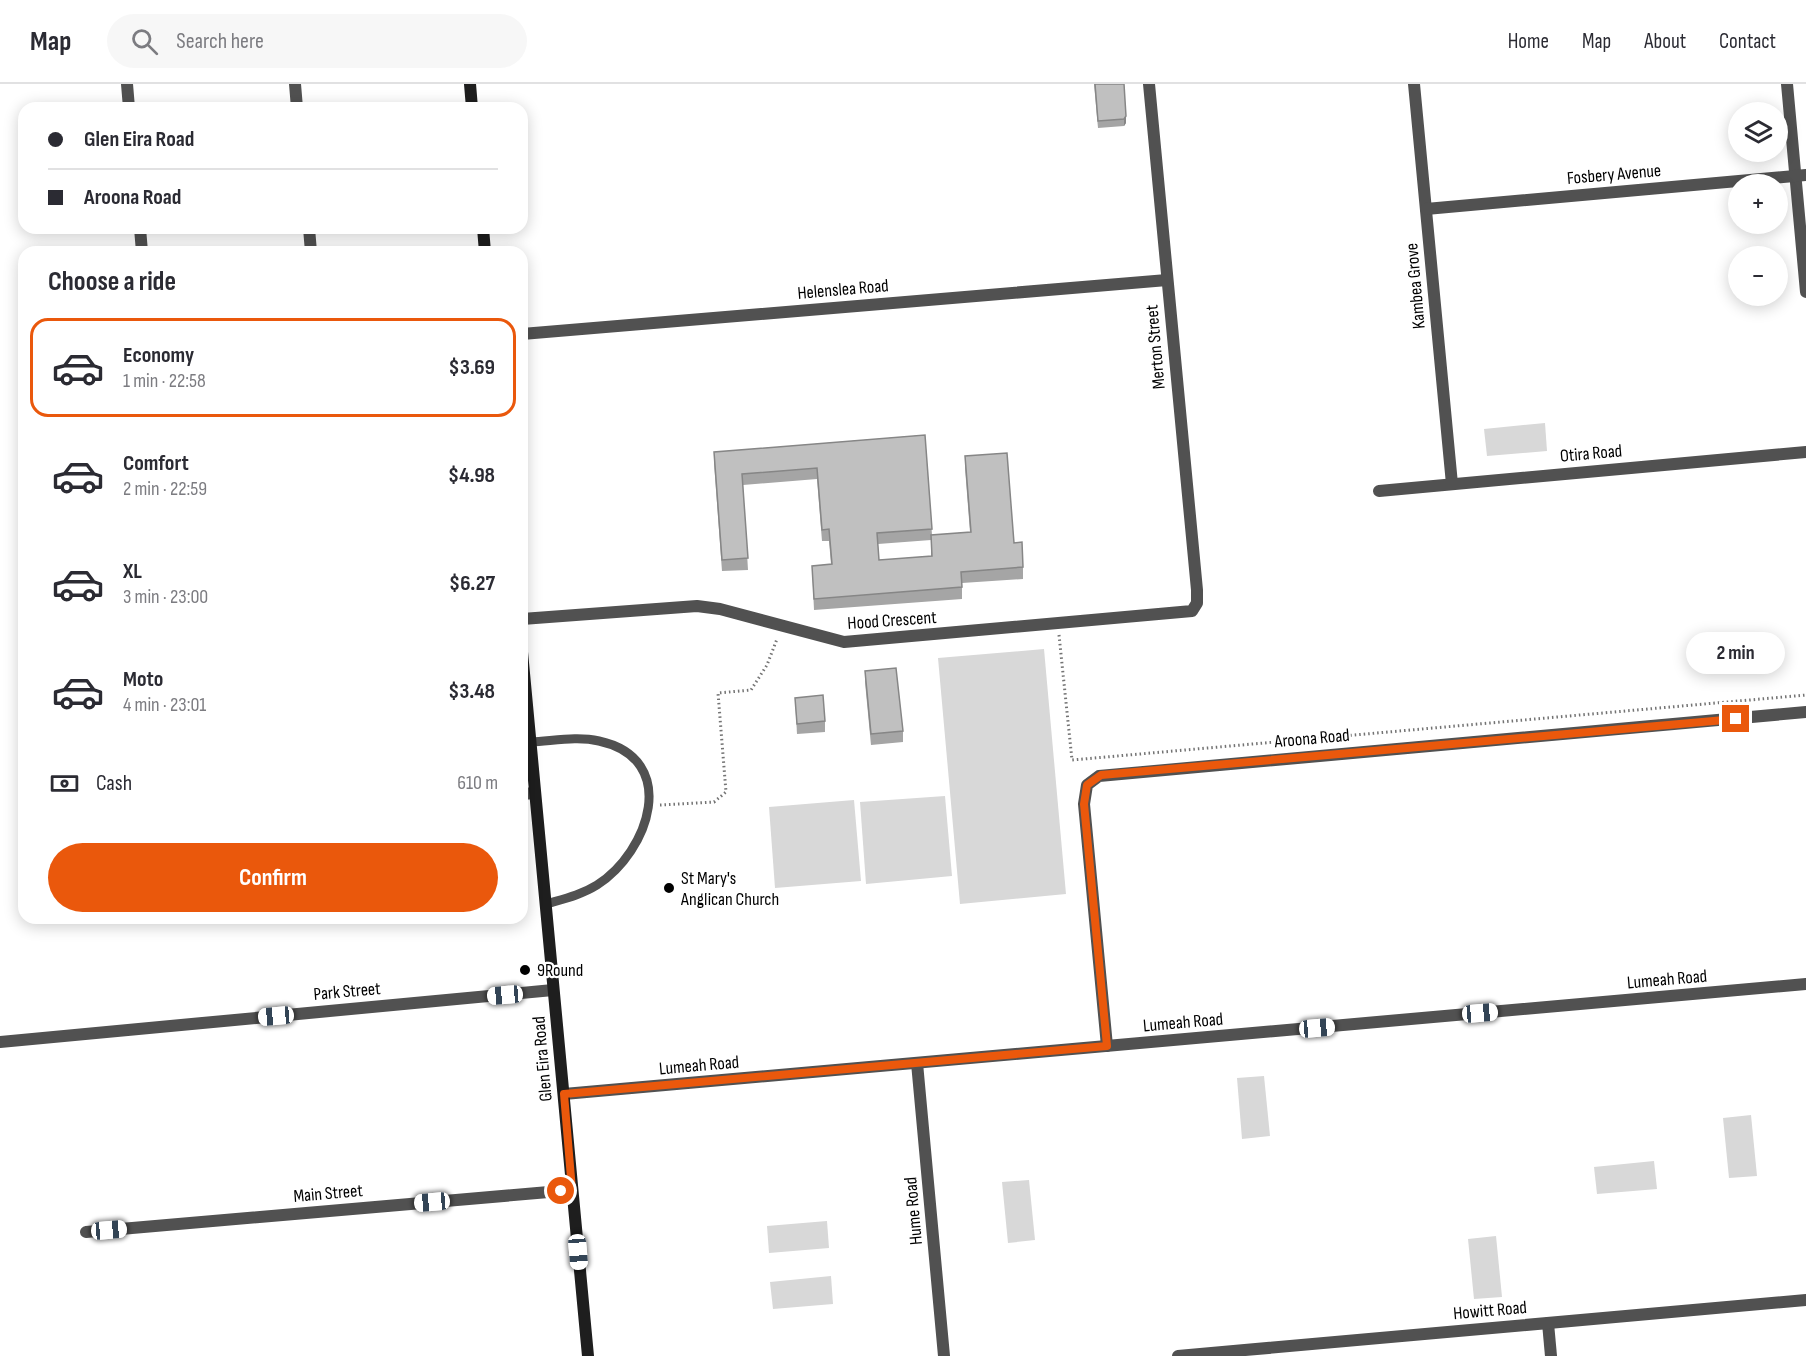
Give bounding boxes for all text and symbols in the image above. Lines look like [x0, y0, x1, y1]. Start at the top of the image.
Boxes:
search box [107, 14, 527, 68]
text: Map [30, 25, 71, 58]
icon: search [128, 25, 161, 58]
text: Search here [176, 28, 264, 55]
text: Home [1508, 29, 1549, 54]
text: Map [1582, 29, 1611, 54]
text: About [1644, 29, 1686, 54]
text: Contact [1719, 29, 1776, 54]
map controls [1728, 102, 1788, 306]
button: layers [1728, 102, 1788, 162]
text: Glen Eira Road [84, 126, 194, 153]
street label: Fosbery Avenue [1566, 160, 1662, 189]
button: + [1728, 174, 1788, 234]
text: Aroona Road [84, 184, 181, 211]
street label: Kambea Grove [1401, 242, 1430, 330]
button: − [1728, 246, 1788, 306]
text: Choose a ride [48, 266, 176, 298]
street label: Helenslea Road [797, 275, 890, 304]
street label: Merton Street [1141, 303, 1170, 390]
icon: car [51, 341, 105, 395]
text: Economy [123, 342, 194, 369]
text: $3.69 [449, 354, 495, 381]
text: 1 min · 22:58 [123, 369, 206, 393]
street label: Otira Road [1559, 440, 1623, 467]
icon: car [51, 449, 105, 503]
text: Comfort [123, 450, 189, 477]
text: $4.98 [448, 462, 495, 489]
text: 2 min · 22:59 [123, 477, 207, 501]
icon: car [51, 557, 105, 611]
text: XL [123, 558, 142, 585]
text: $6.27 [449, 570, 495, 597]
text: 3 min · 23:00 [123, 585, 208, 609]
street label: Hood Crescent [847, 607, 938, 634]
callout: 2 min [1686, 632, 1786, 674]
text: 2 min [1716, 641, 1755, 665]
icon: car [51, 665, 105, 719]
text: Moto [123, 666, 163, 693]
text: $3.48 [448, 678, 495, 705]
text: 4 min · 23:01 [123, 693, 206, 717]
route end [1722, 705, 1749, 732]
street label: Aroona Road [1273, 725, 1350, 752]
icon: cash [48, 767, 81, 800]
text: Cash [96, 770, 132, 797]
text: 610 m [457, 771, 498, 795]
button: Confirm [48, 843, 498, 912]
place label: St Mary's Anglican Church [680, 868, 779, 910]
marker: St Mary's Anglican Church [662, 881, 676, 895]
place label: 9Round [537, 960, 583, 981]
marker: 9Round [518, 963, 532, 977]
street label: Lumeah Road [1626, 966, 1708, 993]
street label: Park Street [313, 978, 382, 1005]
car [486, 984, 524, 1006]
car [1461, 1002, 1499, 1024]
car [257, 1005, 295, 1027]
street label: Lumeah Road [1142, 1009, 1224, 1036]
street label: Glen Eira Road [528, 1015, 557, 1103]
car [1298, 1017, 1336, 1039]
street label: Lumeah Road [658, 1052, 740, 1079]
street label: Hume Road [900, 1176, 927, 1246]
route start [547, 1177, 574, 1204]
street label: Main Street [293, 1180, 364, 1207]
car [413, 1191, 451, 1213]
car [90, 1219, 128, 1241]
car [567, 1233, 589, 1271]
street label: Howitt Road [1452, 1297, 1528, 1324]

